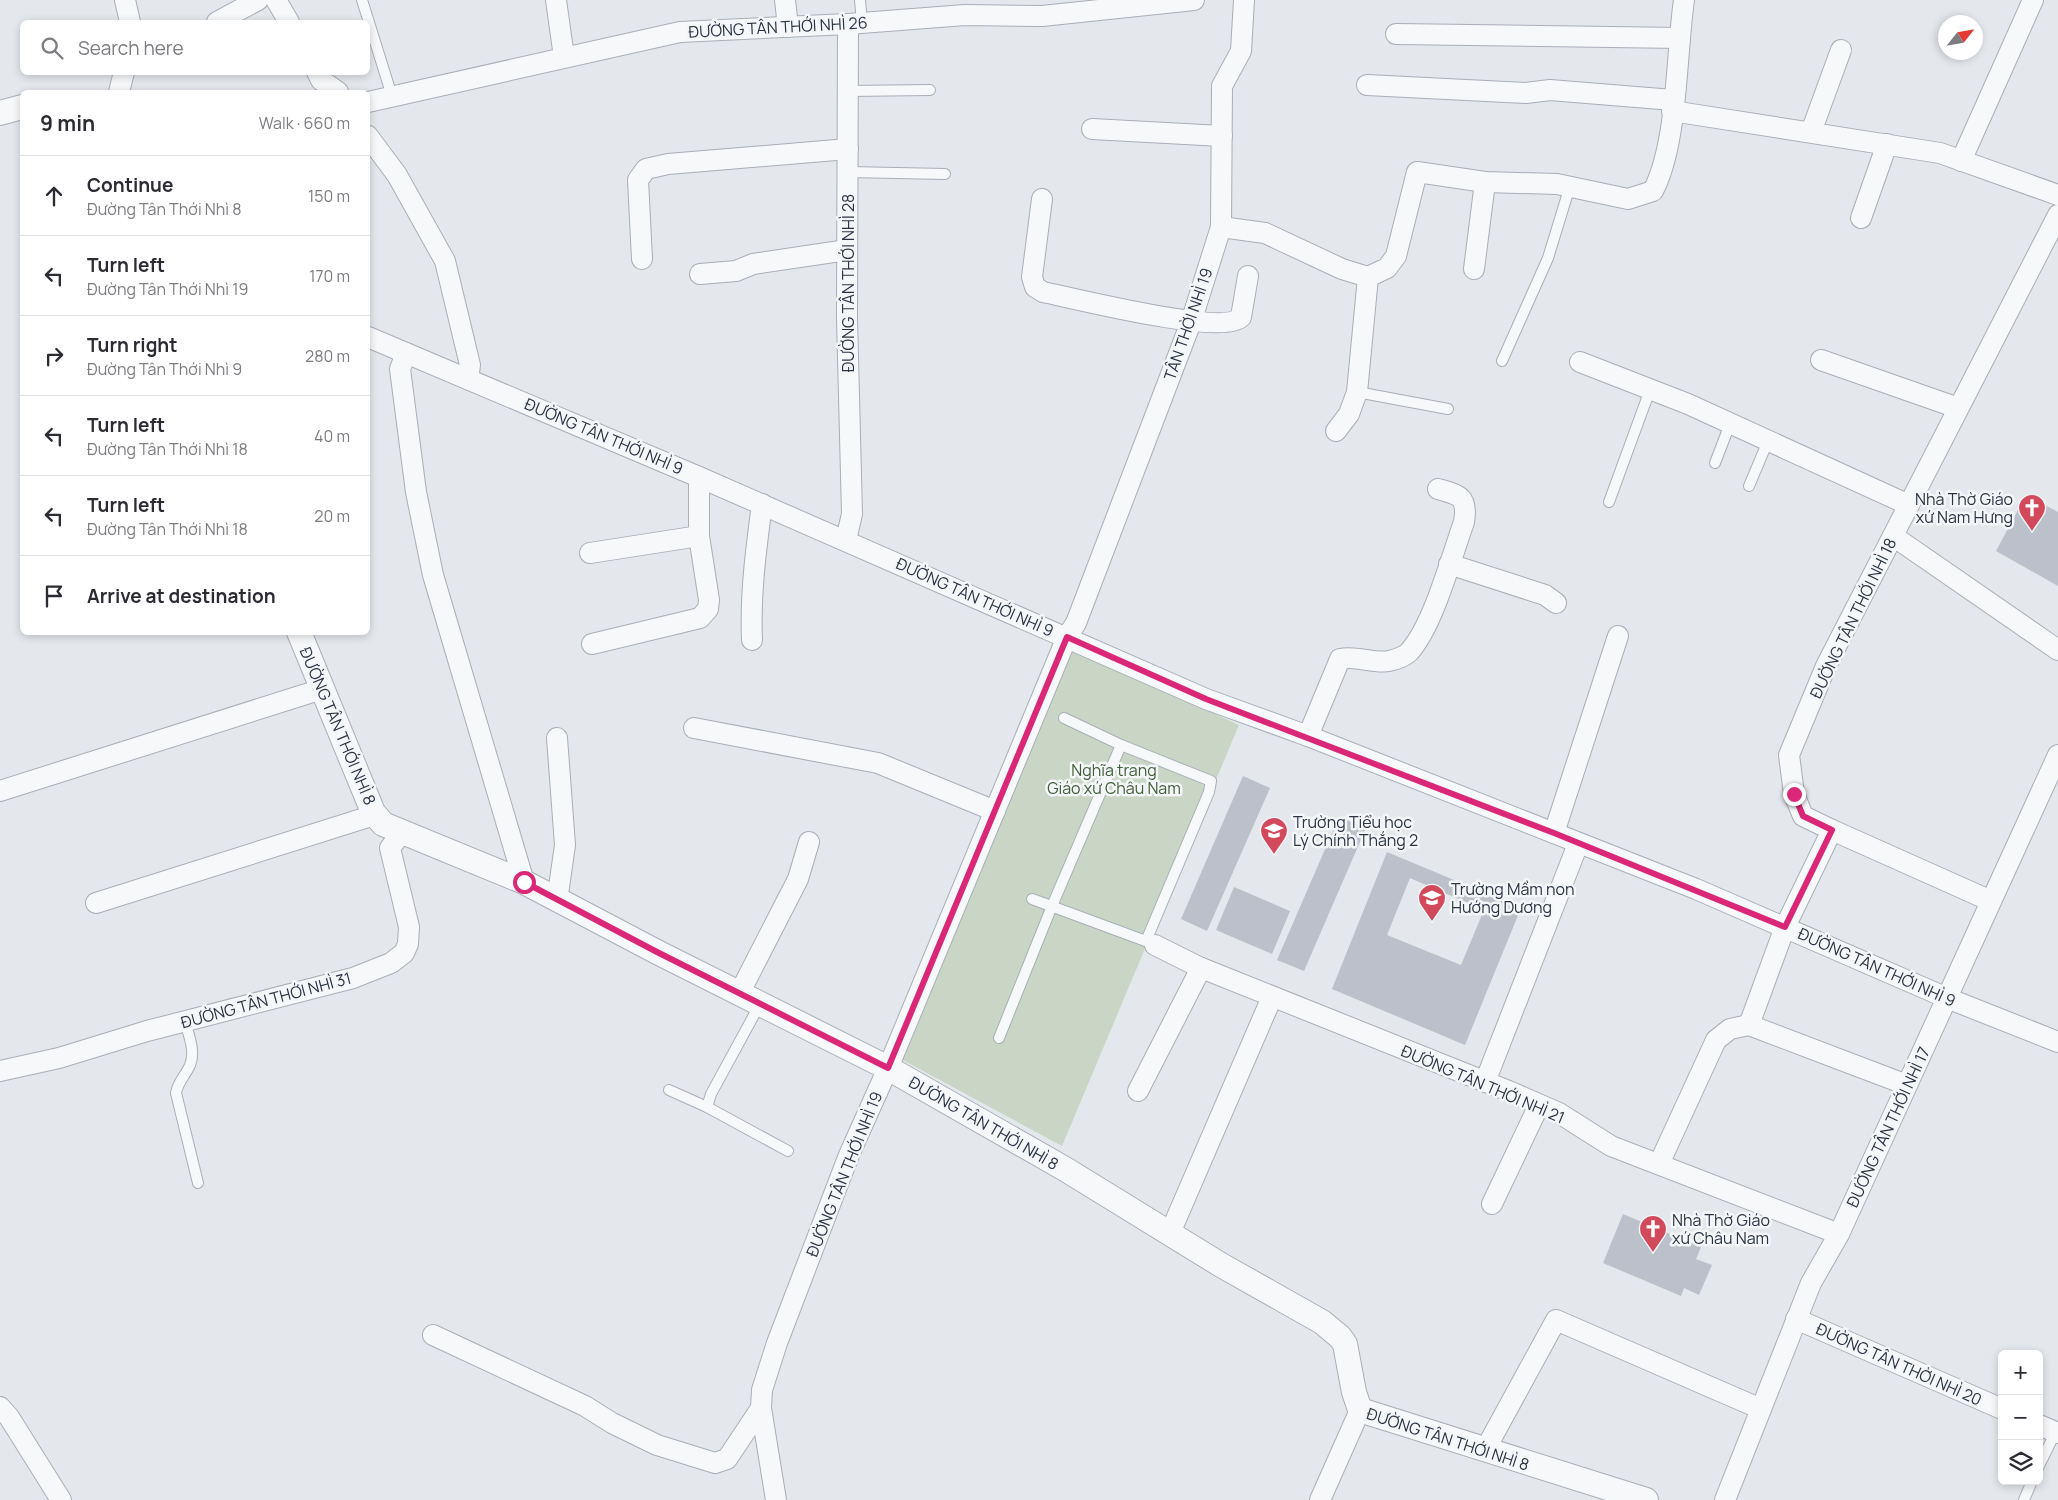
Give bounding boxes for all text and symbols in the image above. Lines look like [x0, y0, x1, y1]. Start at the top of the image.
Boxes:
street label: ĐƯỜNG TÂN THỚI NHÌ 26 [688, 11, 868, 43]
north arrow [1938, 15, 1983, 60]
search box [20, 20, 370, 75]
icon: search [38, 34, 66, 62]
text: Search here [78, 35, 184, 61]
text: 9 min [40, 109, 95, 137]
text: Walk · 660 m [259, 112, 350, 134]
text: Continue [87, 172, 173, 198]
icon: ahead [40, 182, 68, 210]
text: 150 m [308, 185, 350, 207]
street label: ĐƯỜNG TÂN THỚI NHÌ 28 [837, 194, 859, 372]
text: Đường Tân Thới Nhì 8 [87, 198, 242, 220]
text: Turn left [87, 252, 165, 278]
icon: left [40, 262, 68, 290]
text: 170 m [309, 265, 350, 287]
street label: TÂN THỜI NHÌ 19 [1158, 265, 1218, 383]
text: Đường Tân Thới Nhì 19 [87, 278, 248, 300]
text: Turn right [87, 332, 177, 358]
icon: right [40, 342, 68, 370]
text: 280 m [305, 345, 350, 367]
text: Đường Tân Thới Nhì 9 [87, 358, 242, 380]
street label: ĐƯỜNG TÂN THỚI NHÌ 9 [521, 393, 687, 479]
text: Turn left [87, 412, 165, 438]
icon: left [40, 422, 68, 450]
text: 40 m [314, 425, 350, 447]
text: Đường Tân Thới Nhì 18 [87, 438, 248, 460]
place label: Nhà Thờ Giáo xứ Nam Hưng [1915, 488, 2013, 528]
text: Turn left [87, 492, 165, 518]
church icon: Nhà Thờ Giáo xứ Nam Hưng [2017, 493, 2047, 532]
icon: left [40, 502, 68, 530]
text: 20 m [314, 505, 350, 527]
text: Đường Tân Thới Nhì 18 [87, 518, 248, 540]
street label: ĐƯỜNG TÂN THỚI NHÌ 18 [1805, 534, 1901, 702]
street label: ĐƯỜNG TÂN THỚI NHÌ 9 [893, 552, 1057, 642]
icon: arrive [40, 582, 68, 610]
text: Arrive at destination [87, 583, 276, 609]
street label: ĐƯỜNG TÂN THỚI NHÌ 8 [295, 644, 381, 808]
park label: Nghĩa trang Giáo xứ Châu Nam [1047, 759, 1181, 799]
route end [1783, 783, 1806, 806]
place label: Trường Tiểu học Lý Chính Thắng 2 [1293, 811, 1418, 851]
school or university icon: Trường Tiểu học Lý Chính Thắng 2 [1259, 816, 1289, 855]
route start [513, 871, 536, 894]
place label: Trường Mầm non Hướng Dương [1451, 878, 1574, 918]
school or university icon: Trường Mầm non Hướng Dương [1417, 883, 1447, 922]
street label: ĐƯỜNG TÂN THỚI NHÌ 9 [1795, 922, 1959, 1012]
street label: ĐƯỜNG TÂN THỚI NHÌ 31 [178, 967, 354, 1033]
street label: ĐƯỜNG TÂN THỚI NHÌ 21 [1398, 1040, 1568, 1128]
street label: ĐƯỜNG TÂN THỚI NHÌ 17 [1841, 1043, 1935, 1211]
street label: ĐƯỜNG TÂN THỚI NHÌ 8 [905, 1071, 1063, 1175]
street label: ĐƯỜNG TÂN THỚI NHÌ 19 [801, 1088, 887, 1260]
place label: Nhà Thờ Giáo xứ Châu Nam [1672, 1209, 1770, 1249]
church icon: Nhà Thờ Giáo xứ Châu Nam [1638, 1214, 1668, 1253]
street label: ĐƯỜNG TÂN THỜI NHÌ 20 [1813, 1318, 1985, 1410]
map controls [1998, 1350, 2043, 1485]
button: + [1998, 1350, 2043, 1395]
button: − [1998, 1395, 2043, 1440]
street label: ĐƯỜNG TÂN THỚI NHÌ 8 [1364, 1402, 1532, 1476]
button: layers [1998, 1440, 2043, 1485]

